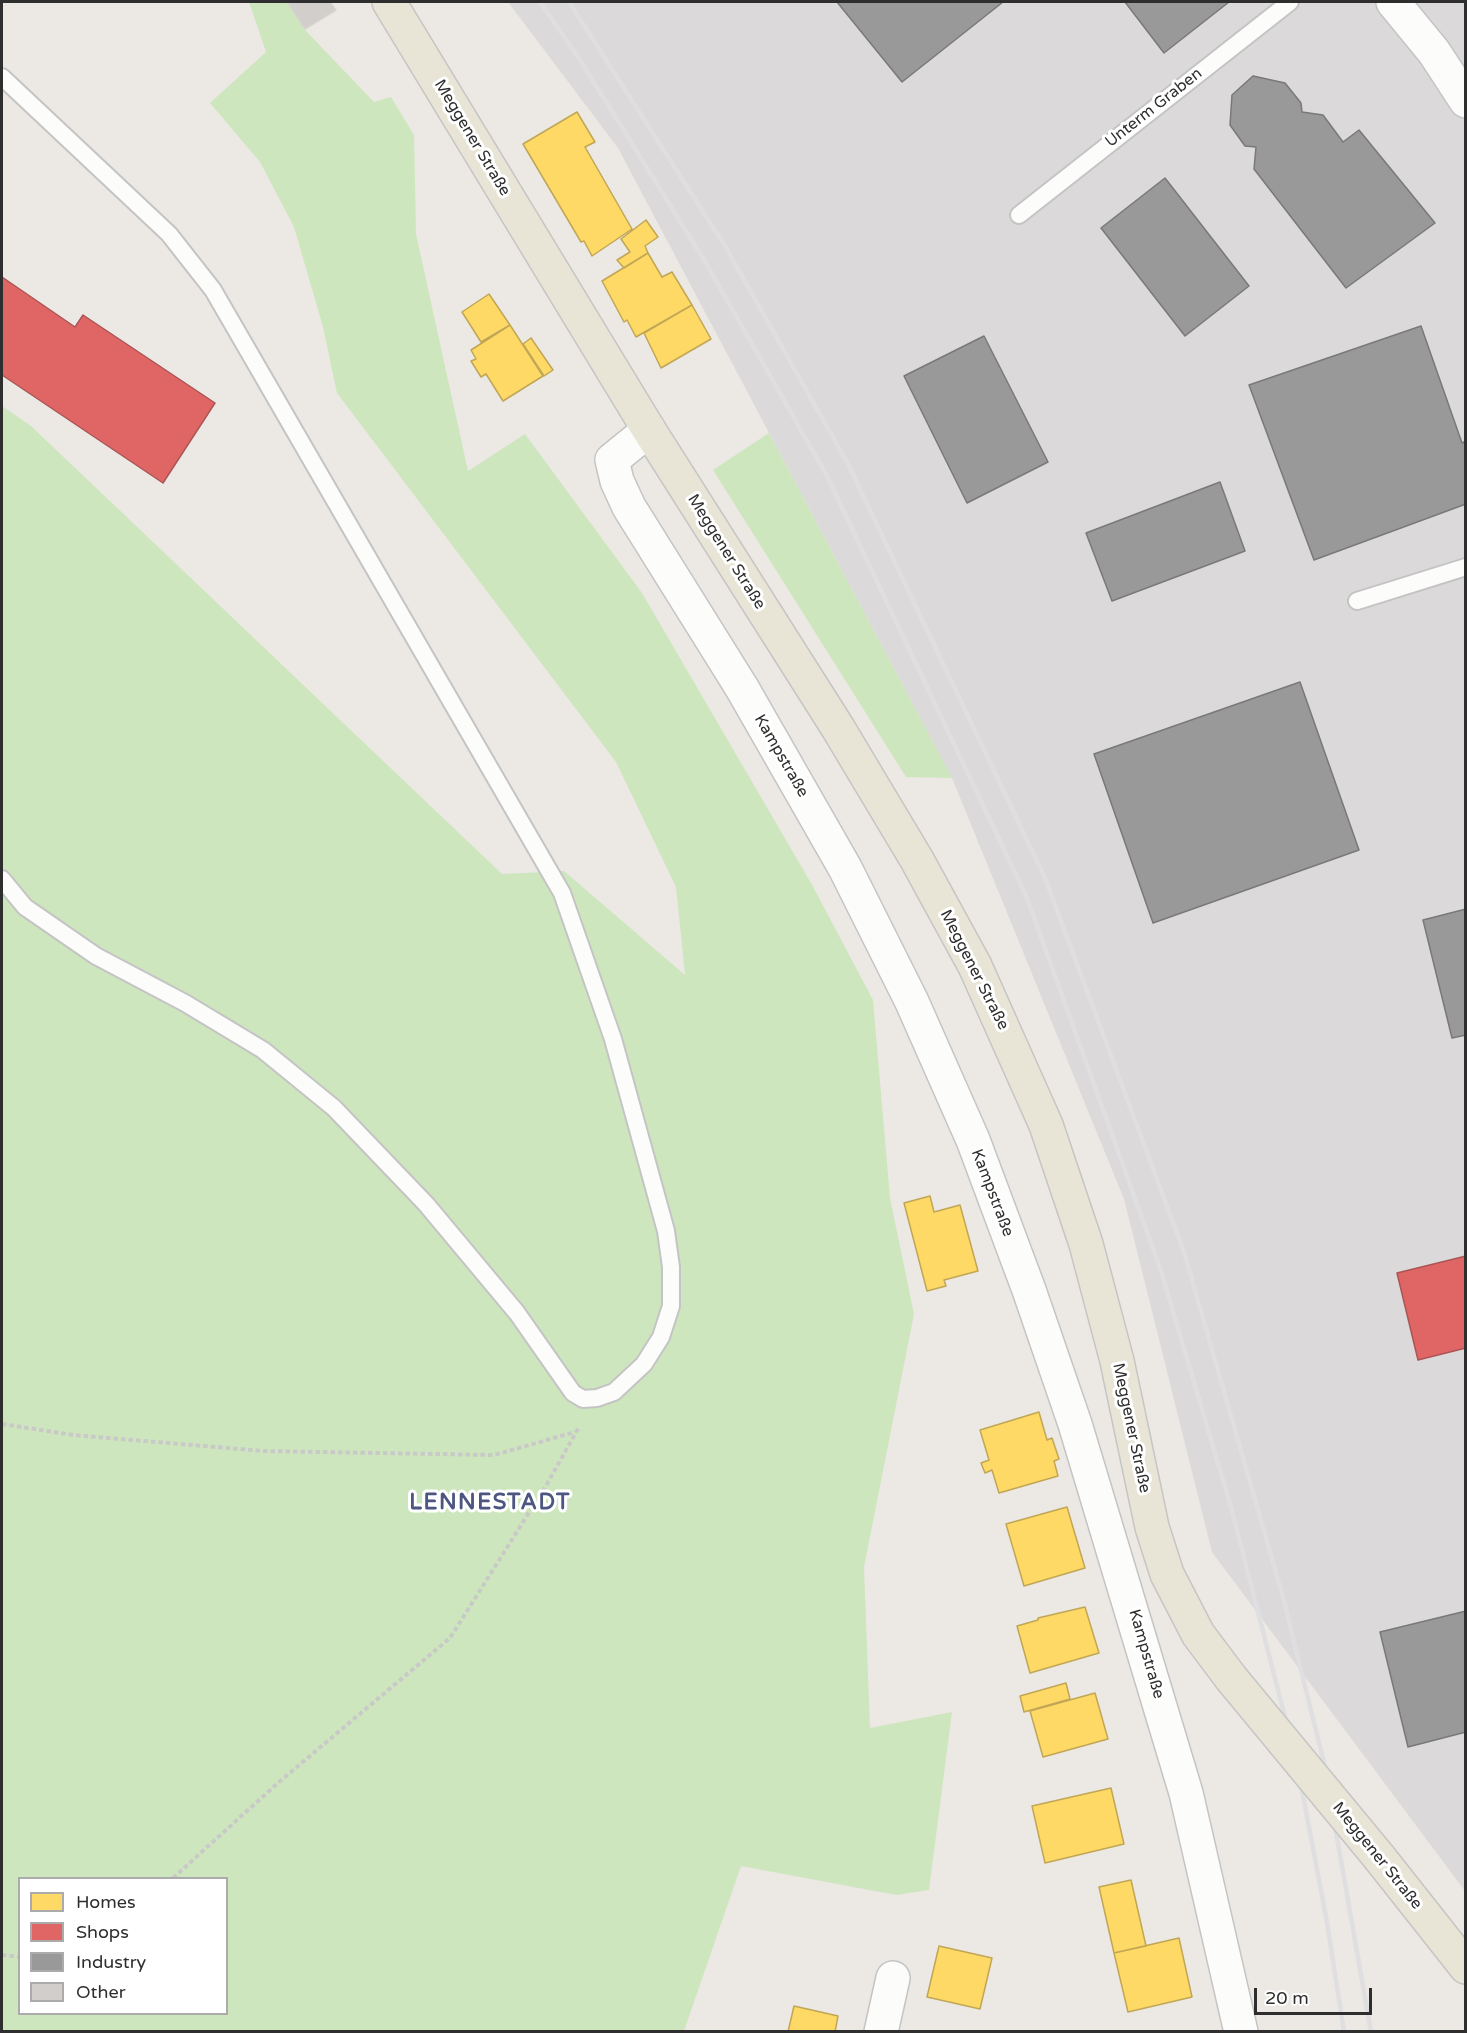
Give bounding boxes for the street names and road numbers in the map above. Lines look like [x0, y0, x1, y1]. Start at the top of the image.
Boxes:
street label: Unterm Graben [1102, 64, 1206, 152]
street label: Meggener Straße [430, 76, 514, 200]
street label: Meggener Straße [683, 491, 769, 613]
street label: Kampstraße [750, 711, 812, 801]
street label: Meggener Straße [935, 907, 1013, 1033]
street label: Kampstraße [967, 1147, 1017, 1239]
street label: Meggener Straße [1108, 1361, 1154, 1495]
street label: Kampstraße [1124, 1607, 1168, 1701]
street label: Meggener Straße [1328, 1799, 1426, 1913]

